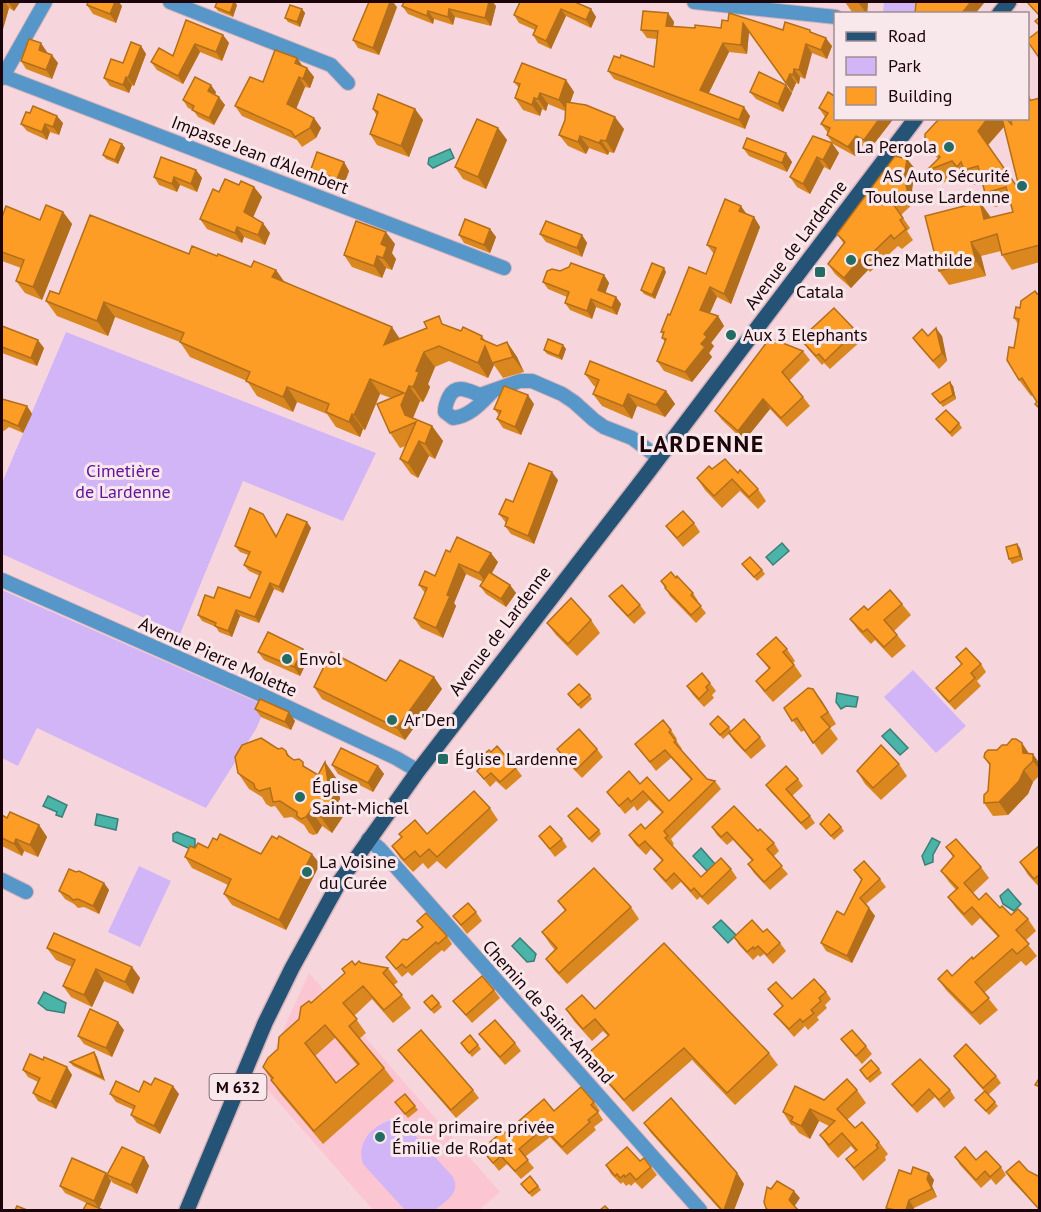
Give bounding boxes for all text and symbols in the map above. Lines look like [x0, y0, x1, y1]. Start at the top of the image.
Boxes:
legend [834, 12, 1029, 120]
text: Road [888, 24, 926, 47]
text: Park [888, 54, 921, 77]
text: Building [888, 84, 952, 107]
street label: Impasse Jean d'Alembert [168, 110, 352, 199]
place label: La Pergola [856, 135, 937, 158]
marker: La Pergola [942, 140, 956, 154]
place label: AS Auto Sécurité Toulouse Lardenne [865, 164, 1010, 208]
street label: Avenue de Lardenne [739, 175, 852, 314]
marker: AS Auto Sécurité Toulouse Lardenne [1015, 179, 1029, 193]
place label: Chez Mathilde [863, 248, 972, 271]
marker: Chez Mathilde [844, 253, 858, 267]
marker: Catala [813, 265, 827, 279]
place label: Catala [796, 280, 844, 303]
place label: Aux 3 Elephants [743, 323, 867, 346]
marker: Aux 3 Elephants [724, 328, 738, 342]
district label: LARDENNE [639, 428, 765, 459]
park label: Cimetière de Lardenne [75, 459, 171, 503]
street label: Avenue de Lardenne [443, 561, 556, 700]
street label: Avenue Pierre Molette [136, 611, 301, 702]
place label: Envol [299, 647, 343, 670]
marker: Envol [280, 652, 294, 666]
place label: Ar'Den [404, 708, 455, 731]
marker: Ar'Den [385, 713, 399, 727]
place label: Église Lardenne [455, 747, 578, 770]
marker: Église Lardenne [436, 752, 450, 766]
place label: Église Saint-Michel [312, 775, 409, 819]
marker: Église Saint-Michel [293, 790, 307, 804]
place label: La Voisine du Curée [319, 850, 396, 894]
marker: La Voisine du Curée [300, 865, 314, 879]
street label: Chemin de Saint-Amand [478, 935, 619, 1088]
road number: M 632 [210, 1074, 266, 1100]
place label: École primaire privée Émilie de Rodat [392, 1115, 555, 1159]
marker: École primaire privée Émilie de Rodat [373, 1130, 387, 1144]

